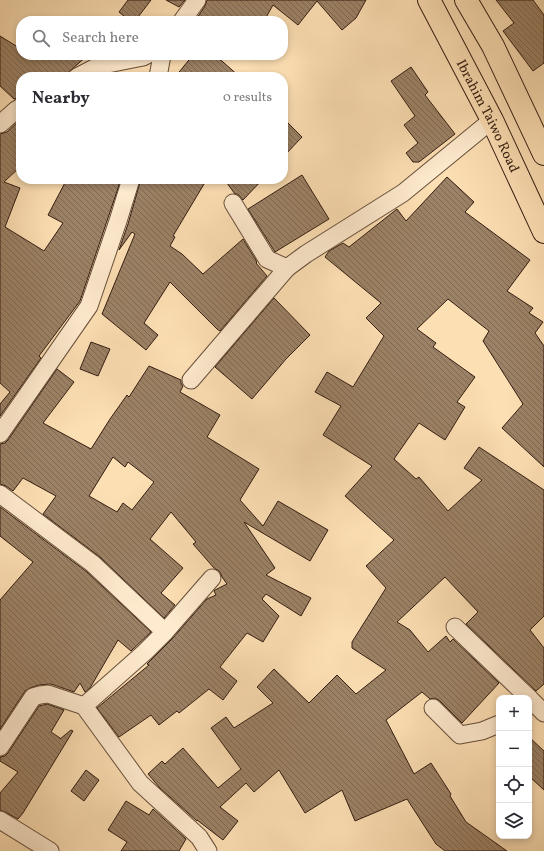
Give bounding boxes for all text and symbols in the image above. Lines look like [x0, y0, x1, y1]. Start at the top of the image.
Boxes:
search box [16, 16, 288, 60]
icon: search [30, 27, 52, 49]
text: Search here [62, 28, 139, 49]
street label: Ibrahim Taiwo Road [451, 56, 523, 176]
text: Nearby [32, 87, 90, 110]
text: 0 results [223, 89, 272, 107]
map controls [496, 695, 532, 839]
button: + [496, 695, 532, 731]
button: − [496, 731, 532, 767]
button: locate [496, 767, 532, 803]
button: layers [496, 803, 532, 839]

